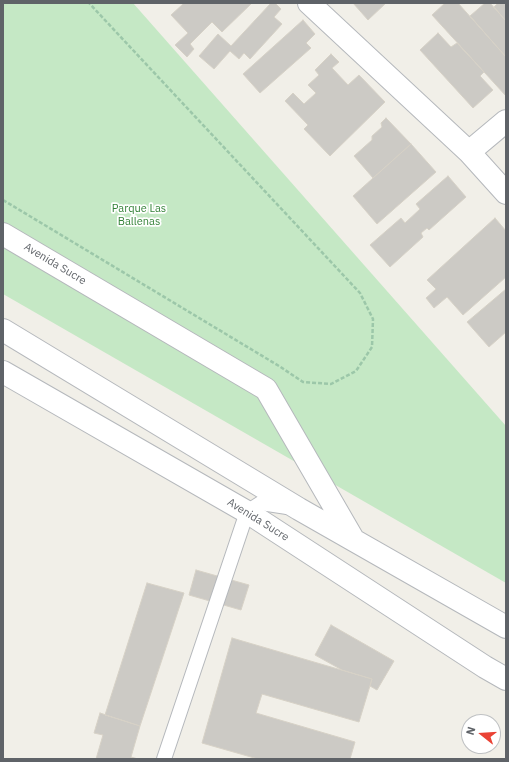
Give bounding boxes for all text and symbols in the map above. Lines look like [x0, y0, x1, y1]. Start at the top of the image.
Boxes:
park label: Parque Las Ballenas [112, 202, 166, 228]
street label: Avenida Sucre [21, 240, 89, 288]
street label: Avenida Sucre [225, 496, 291, 544]
north arrow [461, 714, 501, 754]
text: N [463, 725, 478, 737]

